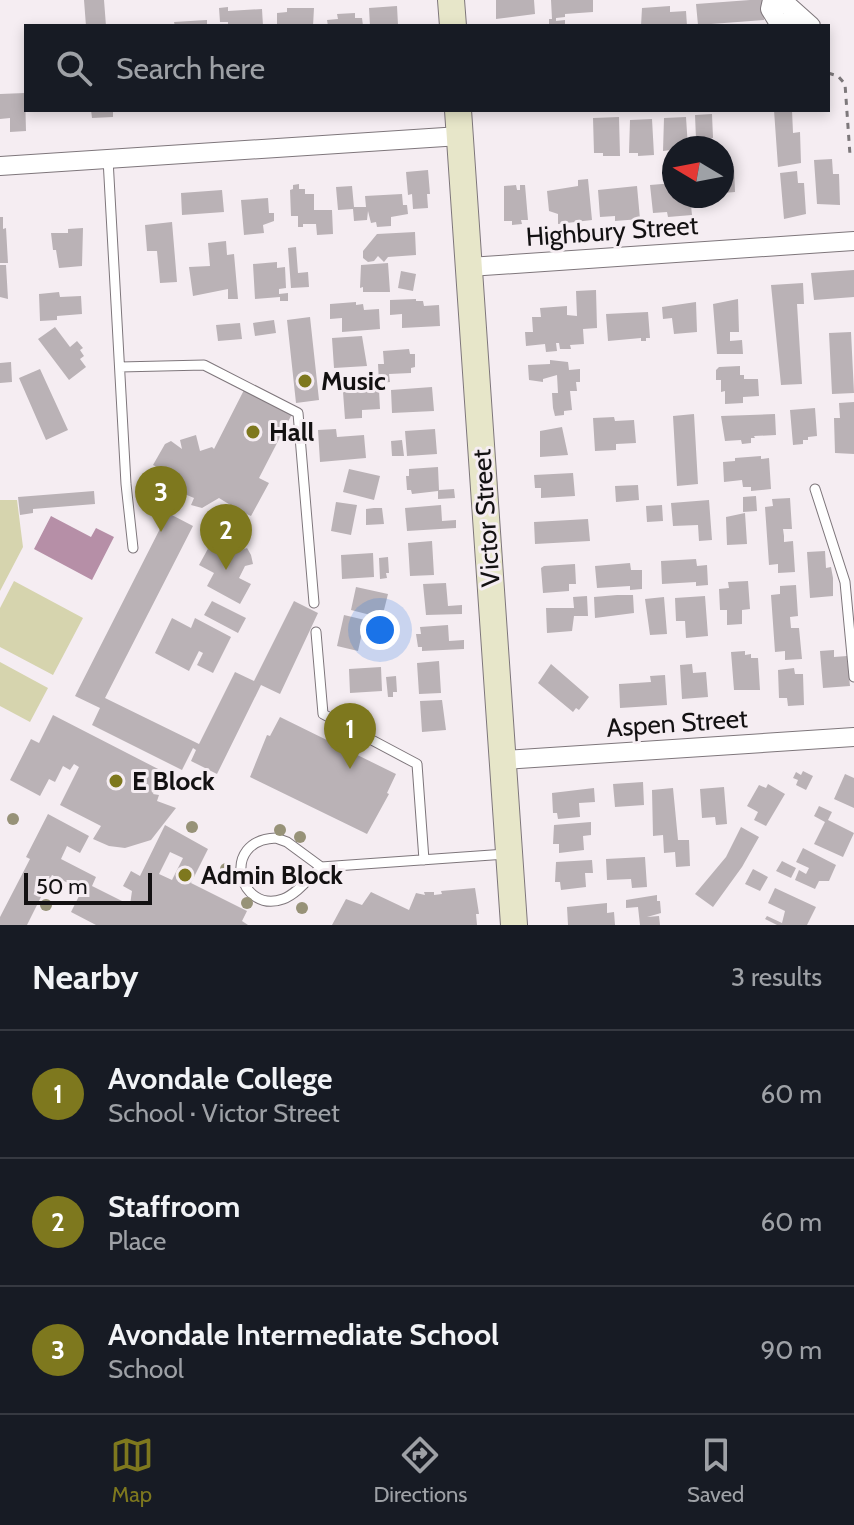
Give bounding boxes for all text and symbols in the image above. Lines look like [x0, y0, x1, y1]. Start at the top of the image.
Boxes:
search box [24, 24, 830, 112]
icon: search [52, 46, 96, 90]
text: Search here [116, 50, 265, 87]
north arrow [662, 136, 734, 208]
street label: Highbury Street [525, 209, 700, 253]
place label: Music [321, 365, 386, 397]
marker: Music [296, 372, 314, 390]
place label: Hall [269, 416, 315, 448]
marker: Hall [244, 423, 262, 441]
street label: Victor Street [465, 448, 507, 588]
pin: 3 [135, 466, 187, 532]
pin: 2 [200, 504, 252, 570]
your location [360, 610, 400, 650]
street label: Aspen Street [605, 702, 749, 744]
pin: 1 [324, 703, 376, 769]
place label: E Block [132, 765, 215, 797]
marker: E Block [107, 772, 125, 790]
place label: Admin Block [201, 859, 343, 891]
marker: Admin Block [176, 866, 194, 884]
scale bar [24, 869, 152, 905]
text: 50 m [36, 873, 88, 900]
text: Nearby [32, 956, 139, 998]
text: 3 results [731, 961, 822, 993]
text: Avondale College [108, 1060, 333, 1097]
text: 1 [53, 1078, 63, 1110]
text: 60 m [760, 1078, 822, 1110]
text: School · Victor Street [108, 1097, 340, 1129]
text: Staffroom [108, 1188, 240, 1225]
text: 2 [51, 1206, 65, 1238]
text: 60 m [760, 1206, 822, 1238]
text: Place [108, 1225, 166, 1257]
text: Avondale Intermediate School [108, 1316, 499, 1353]
text: 3 [51, 1334, 65, 1366]
text: 90 m [760, 1334, 822, 1366]
text: School [108, 1353, 184, 1385]
tab: Map [110, 1433, 154, 1508]
tab: Directions [373, 1433, 467, 1508]
tab: Saved [687, 1433, 744, 1508]

